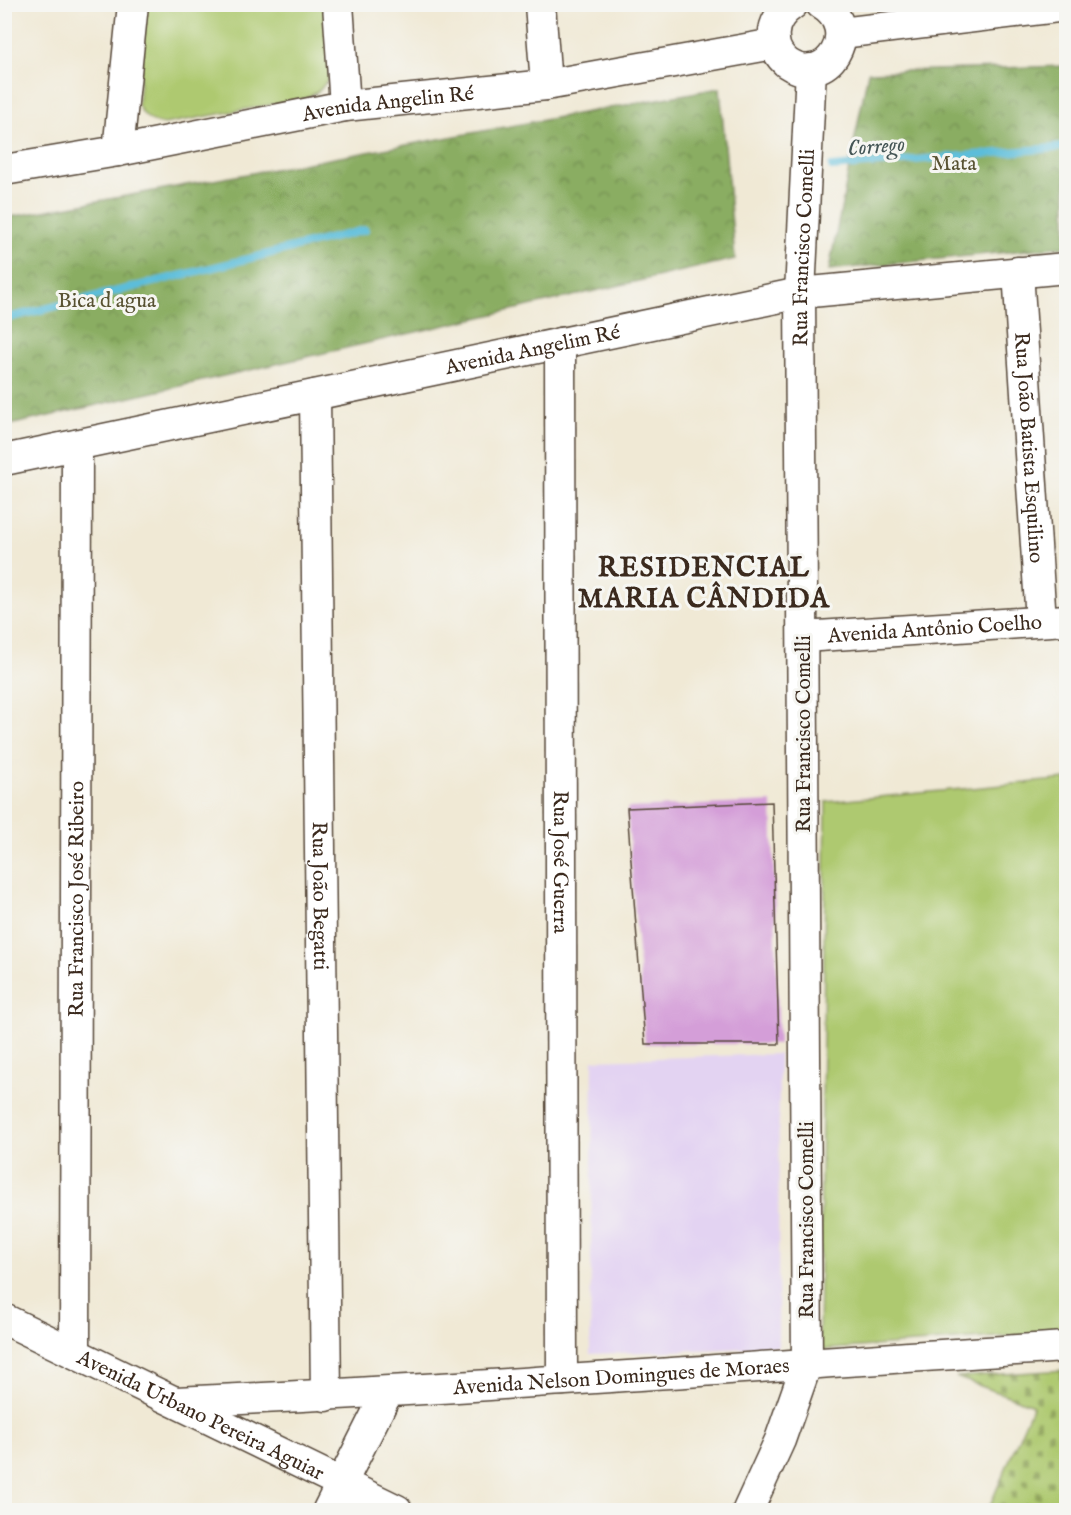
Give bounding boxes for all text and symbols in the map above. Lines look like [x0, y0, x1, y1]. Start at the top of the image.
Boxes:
street label: Avenida Angelin Ré [299, 81, 476, 129]
water label: Corrego [846, 131, 906, 163]
street label: Rua Francisco Comelli [788, 148, 822, 347]
park label: Mata [931, 151, 977, 178]
park label: Bica d agua [58, 288, 157, 315]
street label: Avenida Angelim Ré [442, 319, 623, 382]
street label: Rua João Batista Esquilino [1007, 331, 1049, 564]
district label: RESIDENCIAL MARIA CÂNDIDA [578, 552, 830, 617]
street label: Avenida Antônio Coelho [826, 610, 1043, 650]
street label: Rua Francisco Comelli [791, 635, 818, 833]
street label: Rua Francisco José Ribeiro [64, 781, 91, 1017]
street label: Rua José Guerra [546, 790, 573, 935]
street label: Rua João Begatti [305, 821, 333, 971]
street label: Rua Francisco Comelli [794, 1121, 821, 1319]
street label: Avenida Urbano Pereira Aguiar [71, 1344, 329, 1488]
street label: Avenida Nelson Domingues de Moraes [451, 1353, 790, 1402]

